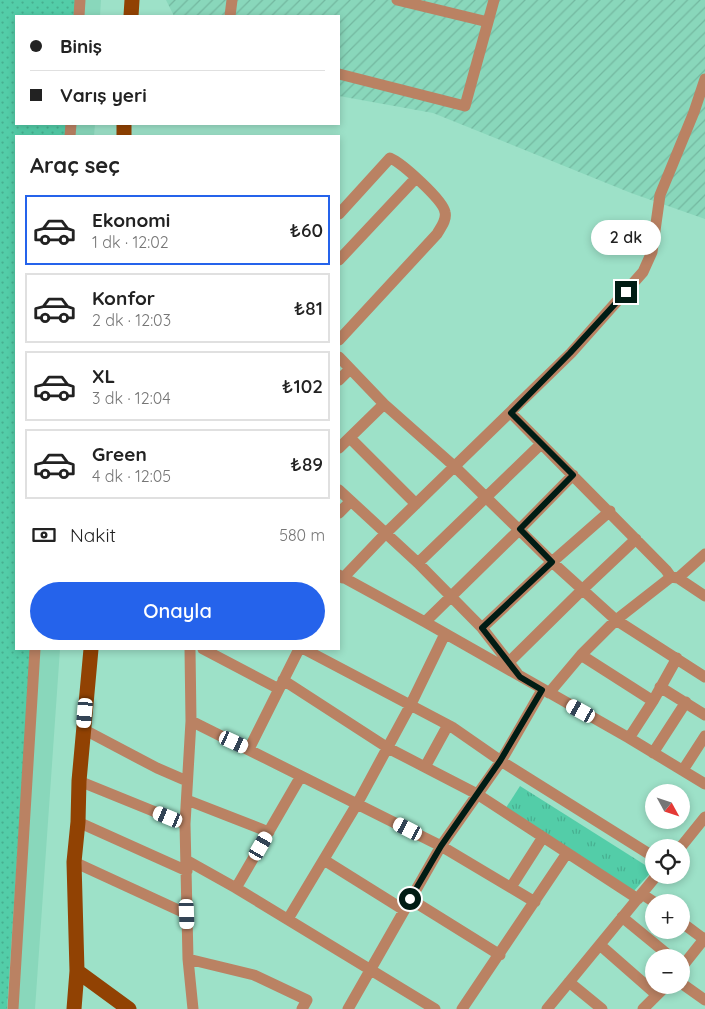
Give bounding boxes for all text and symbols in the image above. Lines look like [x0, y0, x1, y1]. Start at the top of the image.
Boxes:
text: Biniş [60, 34, 102, 58]
text: Varış yeri [60, 83, 147, 107]
text: Araç seç [30, 151, 120, 179]
icon: car [32, 208, 77, 253]
text: Ekonomi [92, 208, 170, 232]
text: ₺60 [289, 218, 323, 242]
callout: 2 dk [591, 220, 661, 254]
text: 2 dk [610, 227, 642, 247]
text: 1 dk · 12:02 [92, 232, 169, 252]
route end [615, 281, 637, 303]
icon: car [32, 286, 77, 331]
text: Konfor [92, 286, 155, 310]
text: ₺81 [294, 296, 323, 320]
text: 2 dk · 12:03 [92, 310, 171, 330]
icon: car [32, 364, 77, 409]
text: XL [92, 364, 115, 388]
text: ₺102 [282, 374, 323, 398]
text: 3 dk · 12:04 [92, 388, 171, 408]
icon: car [32, 442, 77, 487]
text: Green [92, 442, 147, 466]
text: ₺89 [290, 452, 323, 476]
text: 4 dk · 12:05 [92, 466, 171, 486]
icon: cash [30, 521, 58, 549]
text: Nakit [70, 523, 116, 547]
text: 580 m [279, 525, 325, 545]
button: Onayla [30, 582, 325, 640]
car [76, 697, 93, 729]
car [564, 697, 597, 725]
car [217, 729, 250, 755]
north arrow [645, 784, 690, 829]
map controls [645, 784, 690, 994]
car [151, 804, 184, 830]
car [391, 816, 424, 842]
car [247, 829, 274, 863]
button: locate [645, 839, 690, 884]
route start [399, 888, 421, 910]
button: + [645, 894, 690, 939]
car [178, 899, 195, 929]
button: − [645, 949, 690, 994]

